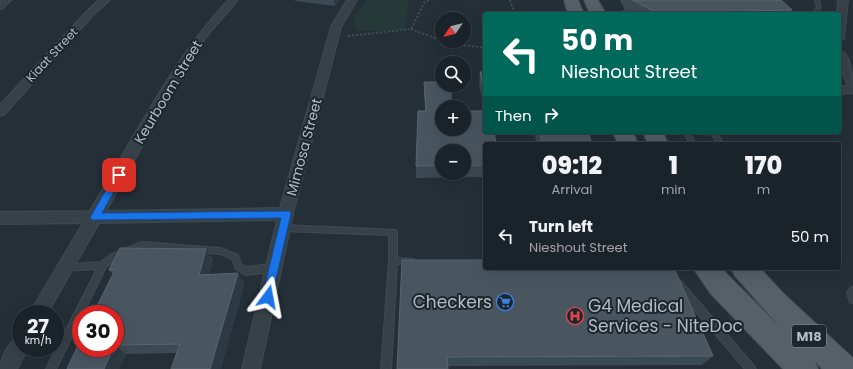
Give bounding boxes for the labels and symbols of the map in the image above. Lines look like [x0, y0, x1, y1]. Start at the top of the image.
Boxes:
north arrow [435, 12, 471, 48]
street label: Kiaat Street [22, 24, 81, 86]
street label: Keurboom Street [129, 36, 207, 148]
street label: Mimosa Street [281, 96, 327, 198]
pin [102, 158, 136, 192]
position arrow [247, 276, 289, 318]
place label: Checkers [413, 290, 492, 314]
supermarket icon: Checkers [495, 292, 515, 312]
place label: G4 Medical Services - NiteDoc [588, 294, 743, 338]
speed limit sign: 30 [72, 305, 124, 357]
hospital icon: G4 Medical Services - NiteDoc [565, 306, 585, 326]
road number: M18 [792, 325, 826, 347]

